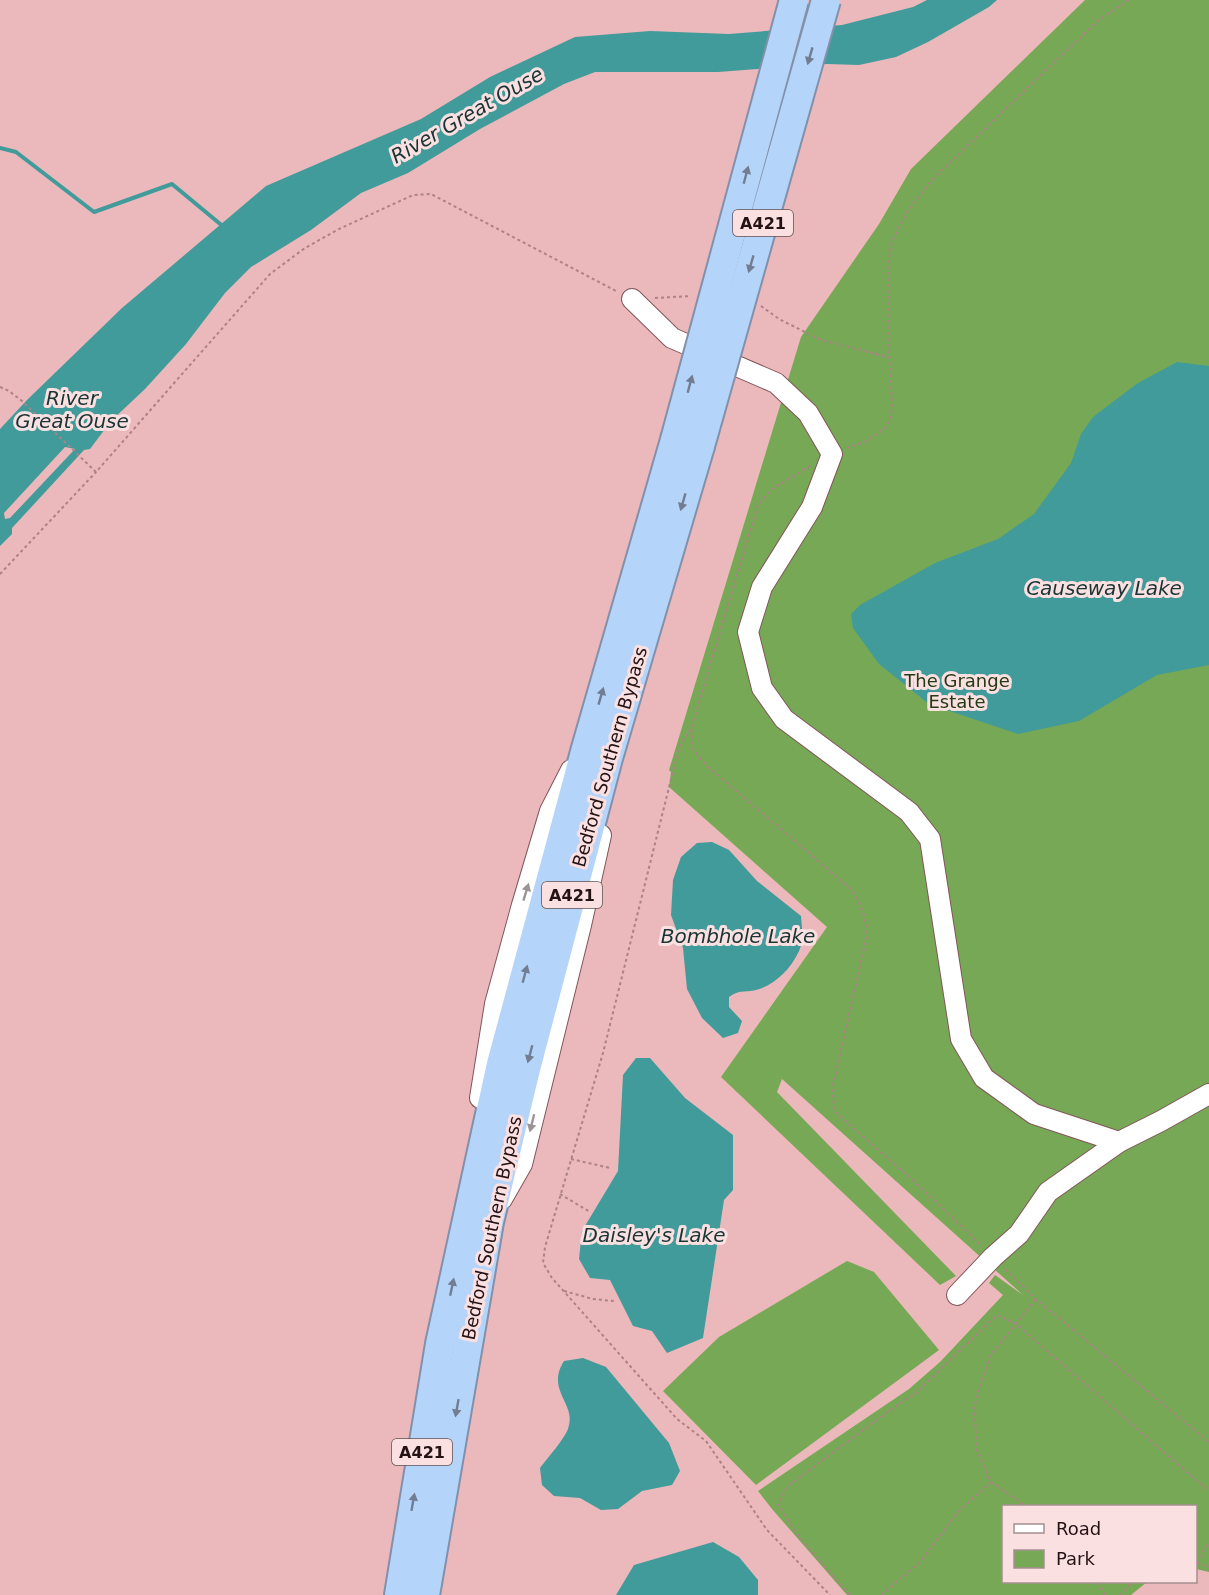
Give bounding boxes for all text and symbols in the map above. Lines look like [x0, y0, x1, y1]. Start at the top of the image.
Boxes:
one-way arrow [805, 47, 814, 65]
water label: River Great Ouse [387, 62, 547, 168]
one-way arrow [742, 166, 751, 184]
road number: A421 [733, 210, 793, 236]
one-way arrow [746, 255, 755, 273]
one-way arrow [686, 375, 695, 393]
water label: River Great Ouse [15, 386, 129, 433]
one-way arrow [678, 493, 687, 511]
water label: Causeway Lake [1026, 576, 1182, 600]
street label: Bedford Southern Bypass [568, 644, 651, 869]
park label: The Grange Estate [903, 670, 1010, 712]
one-way arrow [597, 687, 606, 705]
road number: A421 [542, 882, 602, 908]
one-way arrow [522, 883, 531, 901]
water label: Bombhole Lake [661, 924, 815, 948]
one-way arrow [520, 965, 530, 983]
one-way arrow [525, 1045, 534, 1063]
street label: Bedford Southern Bypass [458, 1114, 526, 1342]
one-way arrow [527, 1114, 537, 1132]
water label: Daisley's Lake [583, 1223, 725, 1247]
one-way arrow [448, 1277, 457, 1296]
one-way arrow [452, 1399, 461, 1418]
road number: A421 [392, 1439, 452, 1465]
one-way arrow [409, 1493, 418, 1512]
legend [1002, 1505, 1197, 1583]
text: Road [1056, 1518, 1101, 1539]
text: Park [1056, 1548, 1095, 1569]

